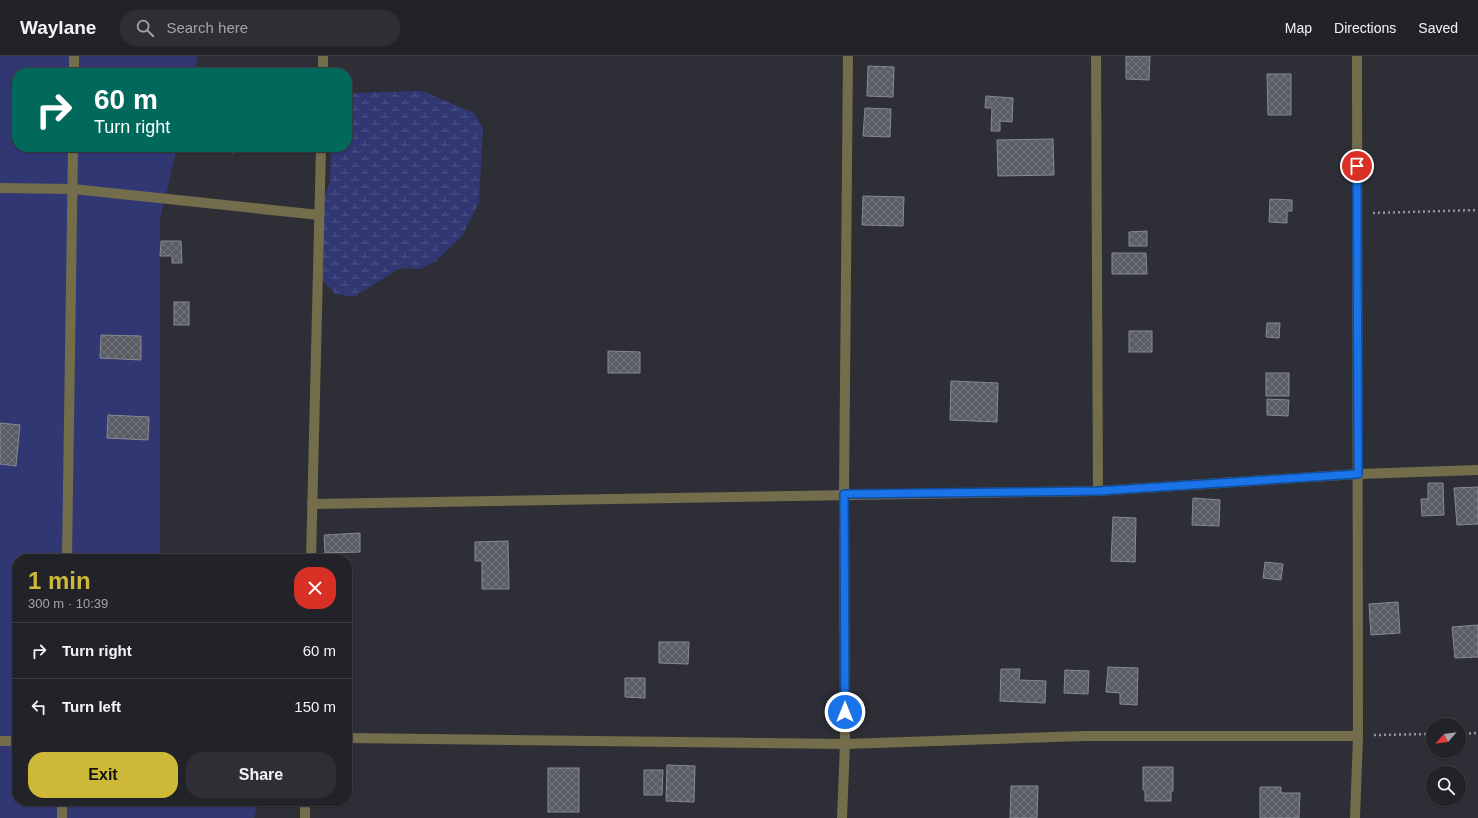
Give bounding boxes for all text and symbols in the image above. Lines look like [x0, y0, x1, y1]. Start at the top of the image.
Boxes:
search box [120, 10, 400, 46]
text: Waylane [20, 17, 96, 38]
icon: search [134, 17, 156, 39]
text: Search here [166, 19, 248, 36]
text: Map [1285, 20, 1312, 36]
text: Directions [1334, 20, 1396, 36]
text: Saved [1418, 20, 1458, 36]
icon: right [28, 84, 80, 136]
text: 60 m [94, 84, 158, 115]
text: Turn right [94, 117, 170, 137]
pin [1340, 149, 1374, 183]
icon: arrive [1346, 155, 1368, 177]
text: 1 min [28, 567, 91, 594]
button: close [294, 567, 336, 609]
text: 300 m · 10:39 [28, 596, 108, 611]
icon: right [28, 640, 50, 662]
text: Turn right [62, 642, 132, 659]
text: 60 m [303, 642, 336, 659]
position arrow [824, 691, 866, 733]
icon: left [28, 696, 50, 718]
text: Turn left [62, 698, 121, 715]
text: 150 m [294, 698, 336, 715]
north arrow [1426, 718, 1466, 758]
map controls [1426, 718, 1466, 806]
button: Exit [28, 752, 178, 798]
button: Share [186, 752, 336, 798]
button: search [1426, 766, 1466, 806]

